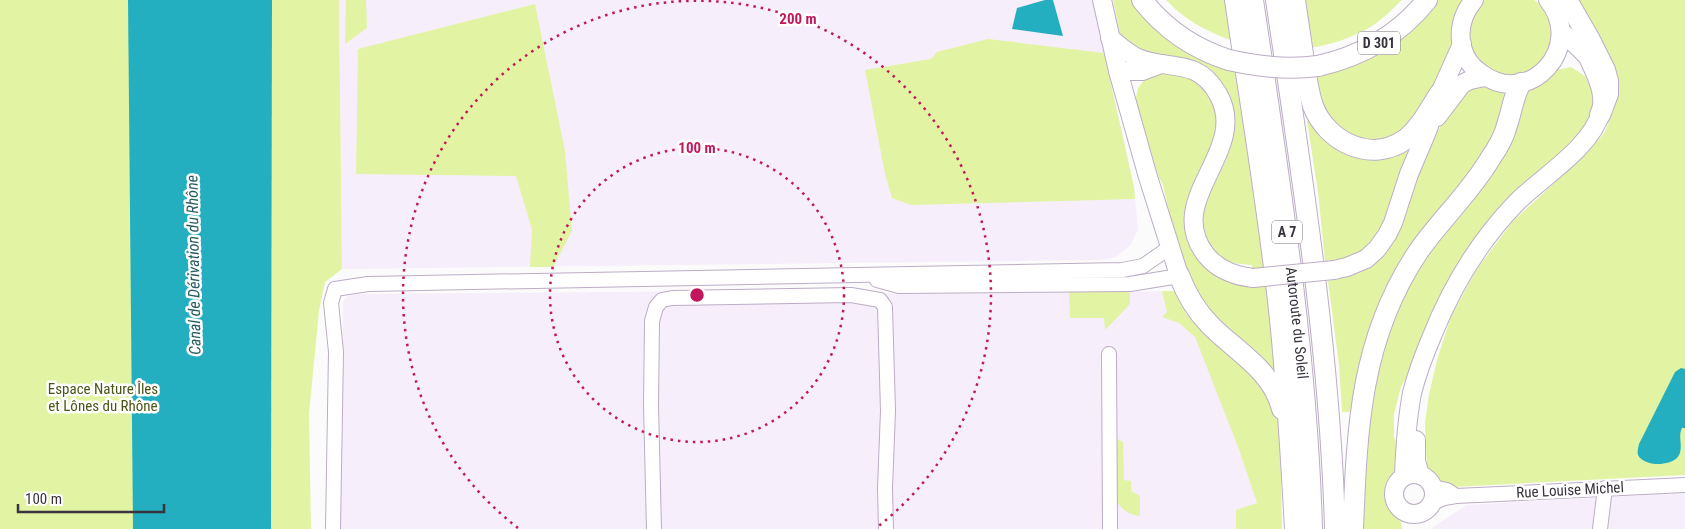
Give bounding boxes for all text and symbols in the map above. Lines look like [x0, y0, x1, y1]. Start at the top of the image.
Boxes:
text: 200 m [779, 10, 817, 28]
road number: D 301 [1358, 32, 1400, 54]
text: 100 m [678, 139, 716, 157]
water label: Canal de Dérivation du Rhône [182, 175, 205, 355]
road number: A 7 [1272, 220, 1302, 243]
street label: Autoroute du Soleil [1282, 266, 1312, 380]
centre of rings [688, 286, 706, 304]
park label: Espace Nature Îles et Lônes du Rhône [48, 380, 158, 415]
street label: Rue Louise Michel [1516, 478, 1624, 502]
scale bar [18, 482, 164, 514]
text: 100 m [25, 490, 62, 508]

